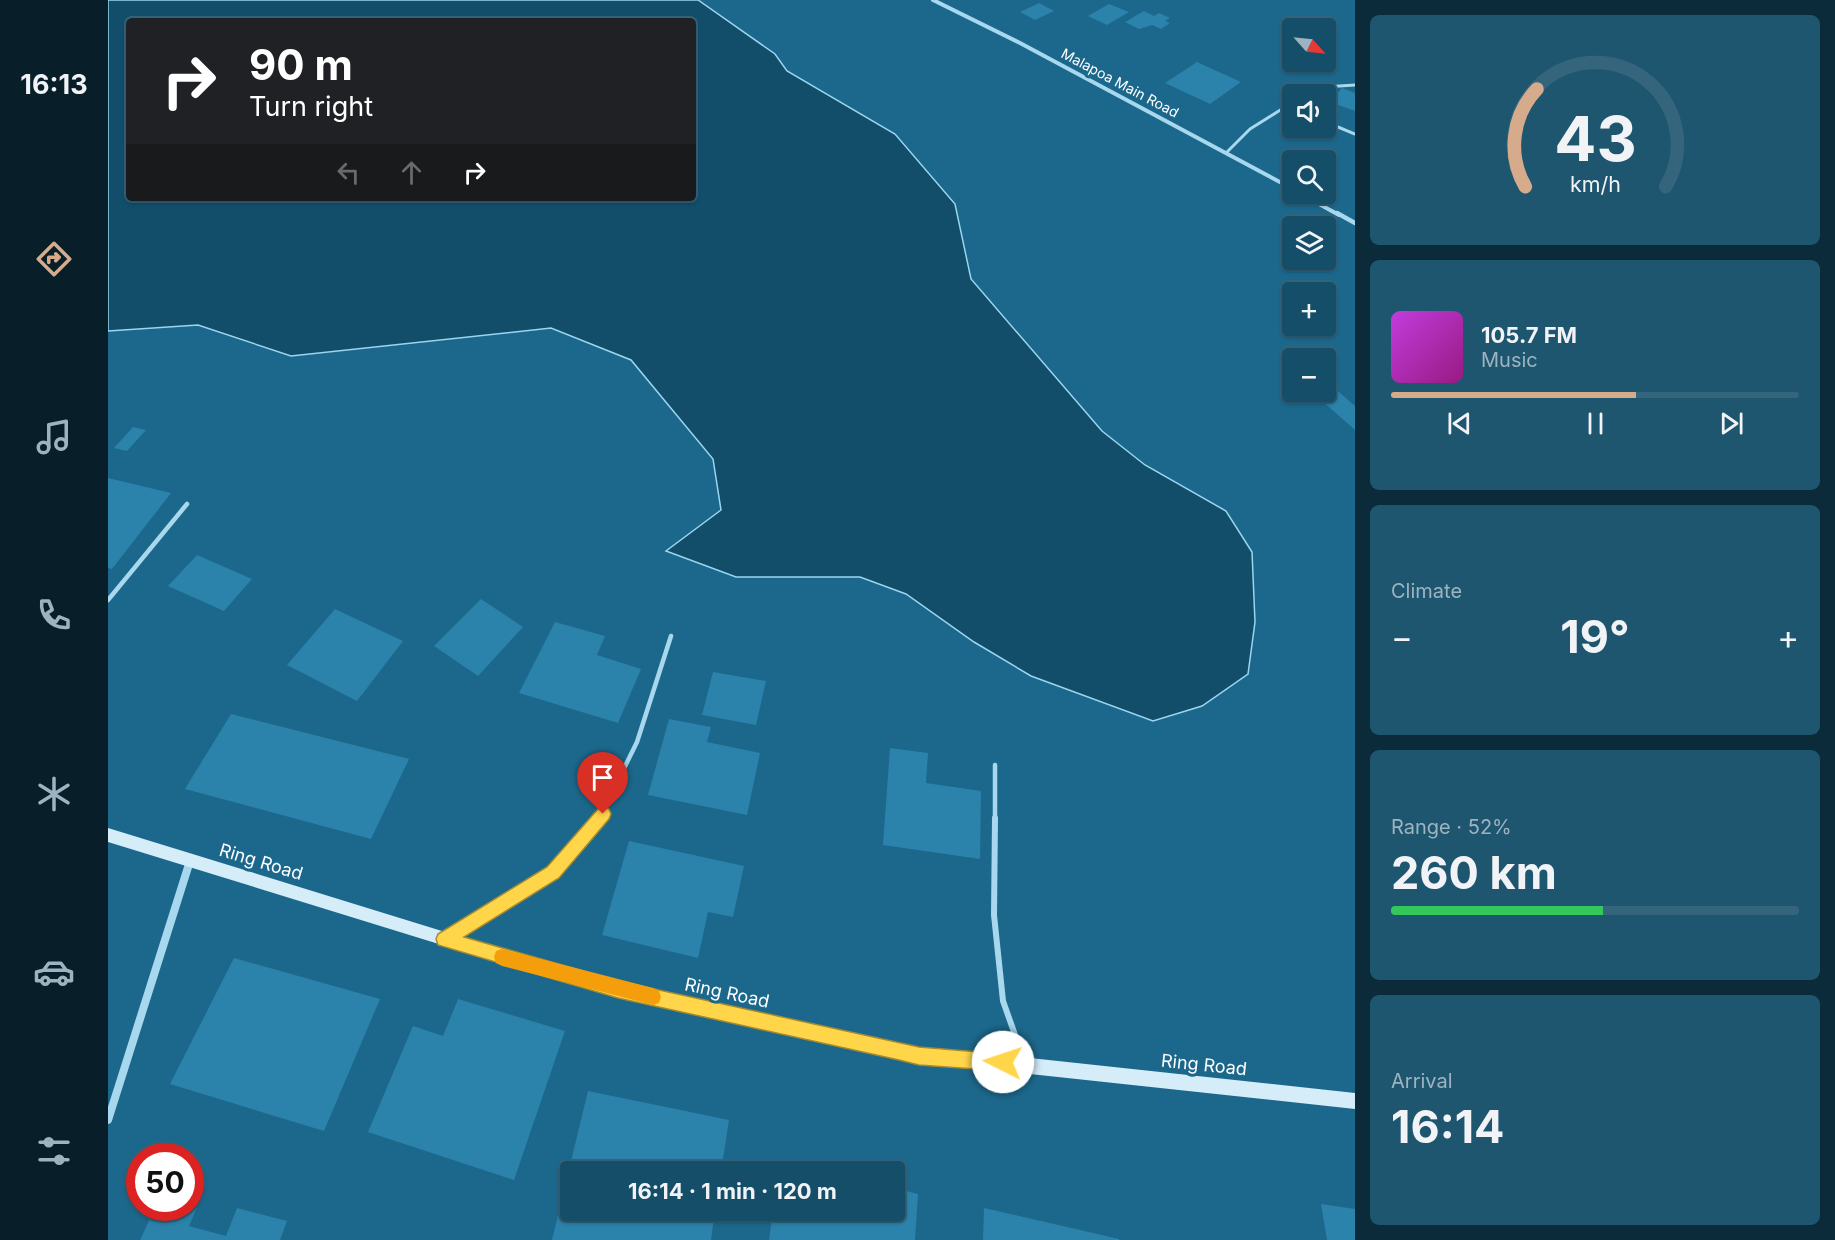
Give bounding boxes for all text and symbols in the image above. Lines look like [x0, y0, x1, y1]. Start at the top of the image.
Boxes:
north arrow [1282, 18, 1336, 72]
map controls [1282, 18, 1336, 402]
text: 90 m [249, 39, 353, 90]
icon: right [150, 42, 228, 120]
street label: Malapoa Main Road [1059, 44, 1182, 121]
text: 16:13 [20, 68, 88, 101]
button: sound [1282, 84, 1336, 138]
text: Turn right [249, 90, 373, 123]
text: 43 [1554, 101, 1636, 176]
button: search [1282, 150, 1336, 204]
icon: left [332, 156, 365, 189]
icon: ahead [395, 156, 428, 189]
icon: right [458, 156, 491, 189]
text: km/h [1570, 171, 1620, 197]
button: layers [1282, 216, 1336, 270]
icon: directions [33, 238, 75, 280]
button: + [1282, 282, 1336, 336]
text: 105.7 FM [1481, 322, 1577, 348]
button: − [1282, 348, 1336, 402]
text: Music [1481, 348, 1538, 372]
icon: previous [1443, 407, 1476, 440]
icon: pause [1579, 407, 1612, 440]
icon: next [1715, 407, 1748, 440]
icon: music [33, 416, 75, 458]
text: Climate [1391, 579, 1462, 603]
icon: phone [33, 594, 75, 636]
text: 19° [1560, 609, 1630, 664]
text: − [1391, 617, 1413, 657]
text: + [1777, 617, 1799, 657]
pin [577, 752, 628, 814]
icon: arrive [586, 761, 619, 794]
icon: climate [33, 773, 75, 815]
text: Range · 52% [1391, 815, 1512, 839]
street label: Ring Road [217, 839, 305, 884]
text: 260 km [1391, 845, 1557, 900]
icon: car [33, 951, 75, 993]
street label: Ring Road [683, 973, 771, 1012]
position arrow [971, 1030, 1035, 1094]
street label: Ring Road [1160, 1050, 1248, 1079]
text: Arrival [1391, 1069, 1453, 1093]
text: 16:14 [1391, 1099, 1505, 1154]
icon: filters [33, 1130, 75, 1172]
speed limit sign: 50 [126, 1143, 204, 1221]
text: 16:14 · 1 min · 120 m [628, 1178, 837, 1204]

